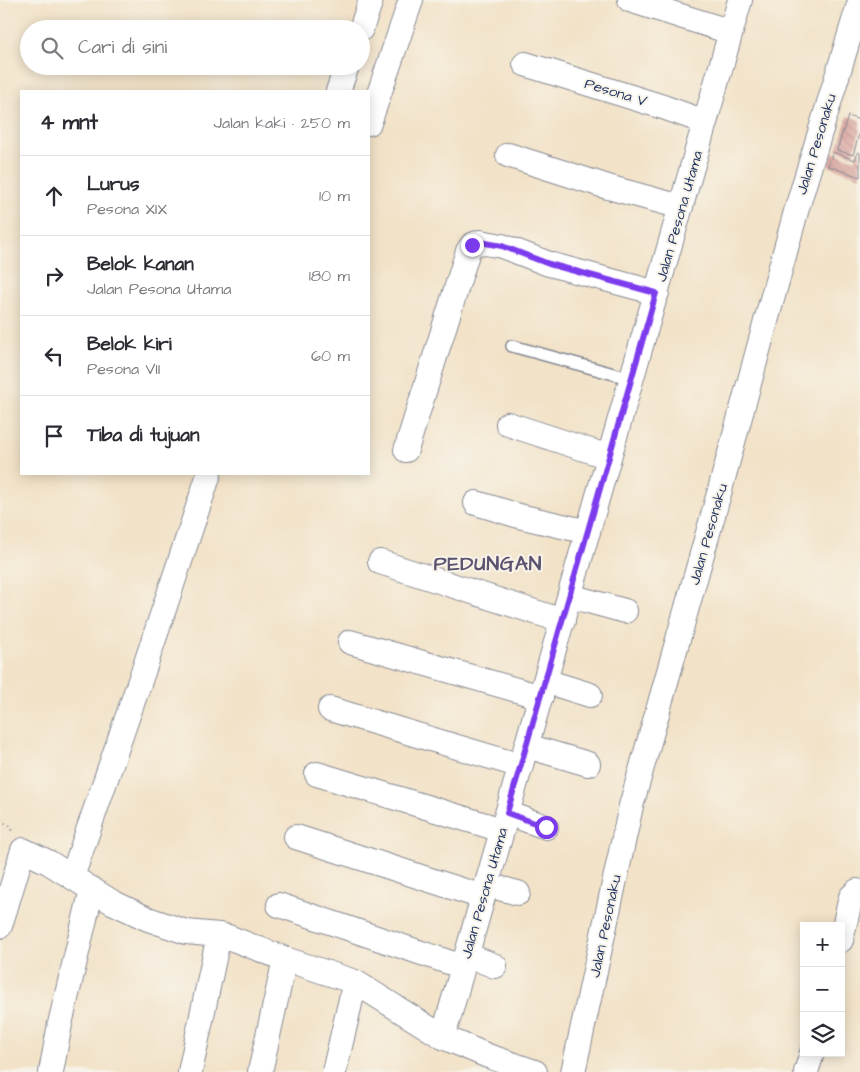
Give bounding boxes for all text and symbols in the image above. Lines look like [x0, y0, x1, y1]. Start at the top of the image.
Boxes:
search box [20, 20, 370, 75]
icon: search [38, 34, 66, 62]
text: Cari di sini [78, 34, 167, 61]
street label: Pesona V [582, 73, 650, 112]
street label: Jalan Pesonaku [791, 91, 842, 197]
text: 4 mnt [40, 108, 98, 137]
text: Jalan kaki · 250 m [214, 112, 350, 134]
street label: Jalan Pesona Utama [651, 148, 708, 284]
text: Lurus [87, 171, 139, 198]
icon: ahead [40, 182, 68, 210]
text: 10 m [319, 185, 350, 207]
text: Pesona XIX [87, 198, 167, 220]
route end [461, 234, 484, 257]
text: Belok kanan [87, 251, 194, 278]
icon: right [40, 262, 68, 290]
text: 180 m [309, 265, 350, 287]
text: Jalan Pesona Utama [87, 278, 231, 300]
text: Belok kiri [87, 331, 172, 358]
icon: left [40, 342, 68, 370]
text: 60 m [311, 345, 350, 367]
text: Pesona VII [87, 358, 160, 380]
icon: arrive [40, 422, 68, 450]
text: Tiba di tujuan [87, 422, 199, 449]
street label: Jalan Pesonaku [684, 481, 733, 587]
district label: PEDUNGAN [434, 550, 542, 578]
route start [535, 816, 558, 839]
street label: Jalan Pesona Utama [456, 825, 513, 961]
street label: Jalan Pesonaku [584, 872, 627, 979]
map controls [800, 922, 845, 1057]
button: + [800, 922, 845, 967]
button: − [800, 967, 845, 1012]
button: layers [800, 1012, 845, 1057]

